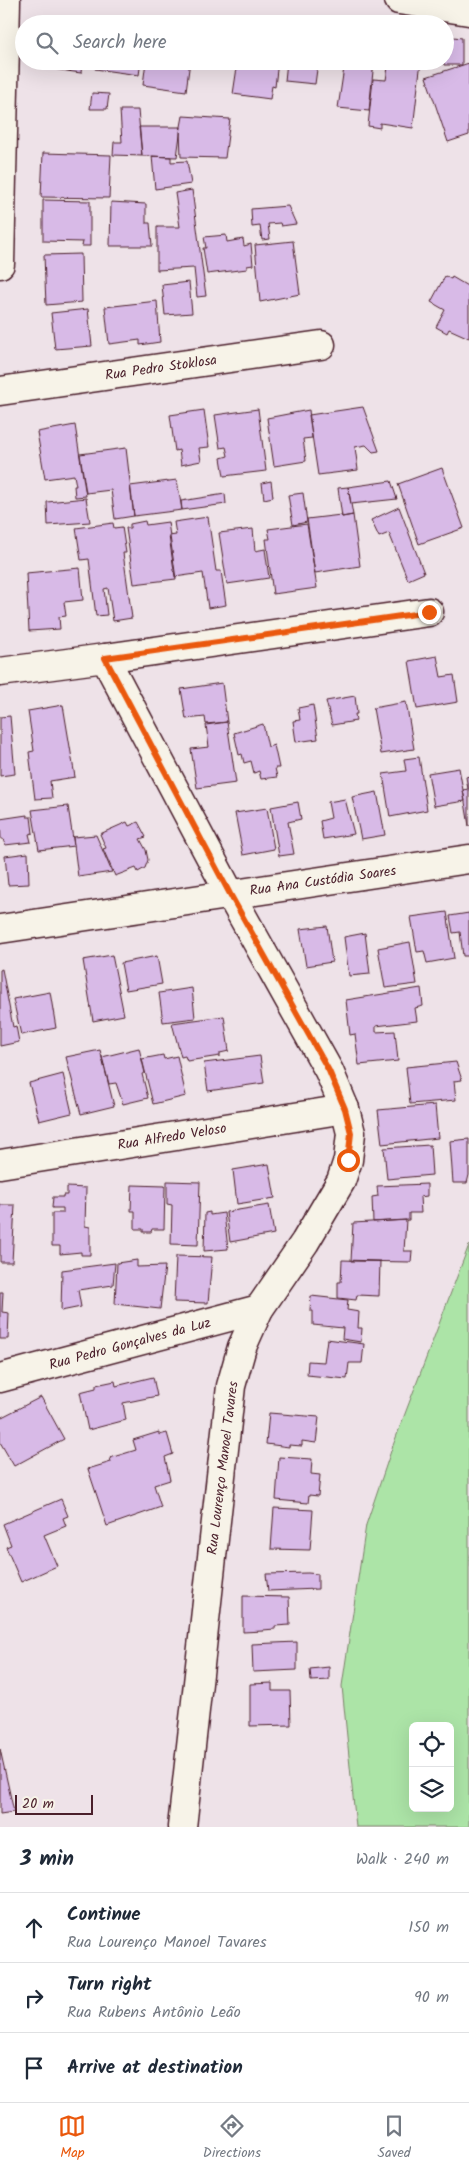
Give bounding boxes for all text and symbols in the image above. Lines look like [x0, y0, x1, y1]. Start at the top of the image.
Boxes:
search box [15, 15, 454, 70]
text: Search here [73, 28, 167, 58]
icon: search [33, 29, 61, 57]
street label: Rua Pedro Stoklosa [104, 349, 218, 387]
route end [418, 601, 441, 624]
street label: Rua Ana Custódia Soares [248, 860, 398, 902]
street label: Rua Alfredo Veloso [116, 1118, 228, 1156]
route start [337, 1149, 360, 1172]
street label: Rua Pedro Gonçalves da Luz [47, 1312, 213, 1376]
street label: Rua Lourenço Manoel Tavares [201, 1380, 245, 1556]
map controls [409, 1722, 454, 1812]
button: locate [409, 1722, 454, 1767]
button: layers [409, 1767, 454, 1812]
scale bar [15, 1792, 92, 1815]
text: 20 m [22, 1793, 54, 1815]
text: 3 min [20, 1843, 74, 1876]
text: Walk · 240 m [356, 1847, 449, 1872]
text: Continue [67, 1900, 140, 1930]
icon: ahead [20, 1914, 48, 1942]
text: 150 m [408, 1915, 449, 1940]
text: Rua Lourenço Manoel Tavares [67, 1930, 267, 1955]
text: Turn right [67, 1970, 152, 2000]
icon: right [20, 1984, 48, 2012]
text: 90 m [414, 1985, 449, 2010]
text: Rua Rubens Antônio Leão [67, 2000, 241, 2025]
text: Arrive at destination [67, 2053, 243, 2083]
icon: arrive [20, 2054, 48, 2082]
tab: Map [58, 2112, 86, 2164]
tab: Directions [203, 2112, 261, 2164]
tab: Saved [377, 2112, 411, 2164]

